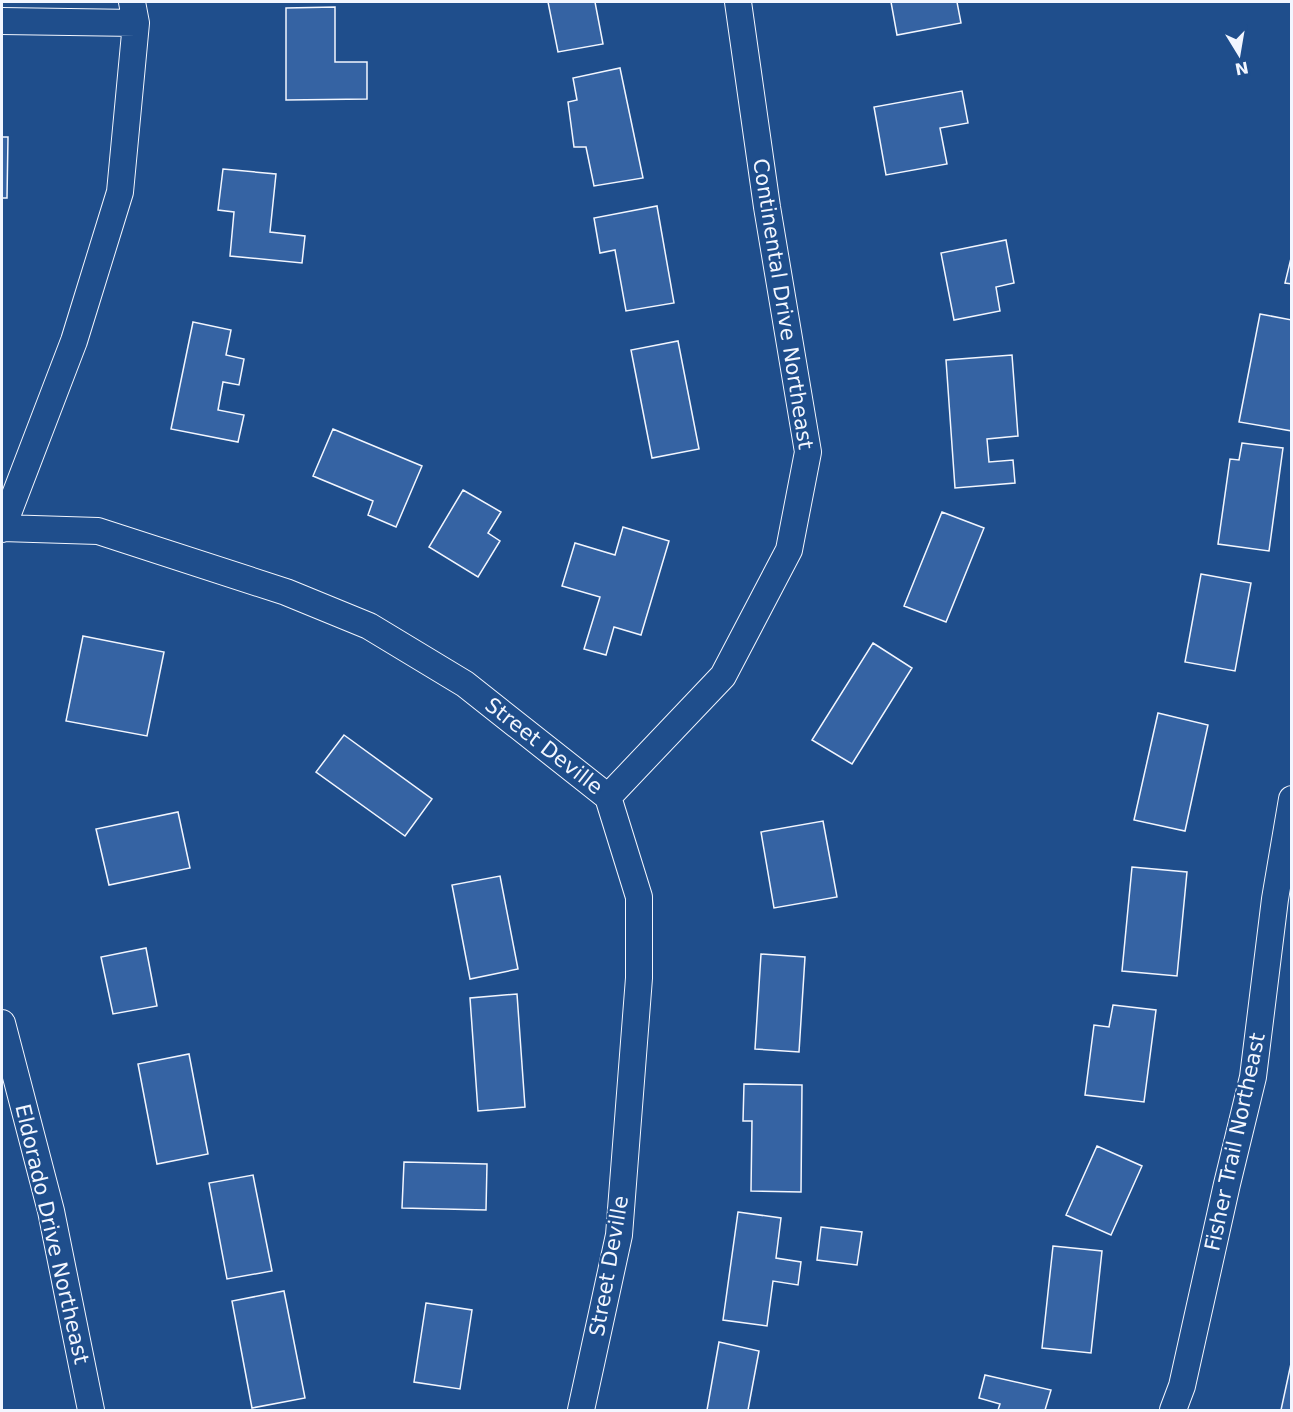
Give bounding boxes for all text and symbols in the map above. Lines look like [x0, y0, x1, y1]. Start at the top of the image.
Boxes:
north arrow [1209, 24, 1269, 84]
text: N [1233, 58, 1250, 79]
street label: Continental Drive Northeast [748, 157, 818, 451]
street label: Street Deville [480, 693, 608, 799]
street label: Fisher Trail Northeast [1200, 1031, 1270, 1253]
street label: Eldorado Drive Northeast [10, 1102, 94, 1366]
street label: Street Deville [585, 1194, 633, 1338]

